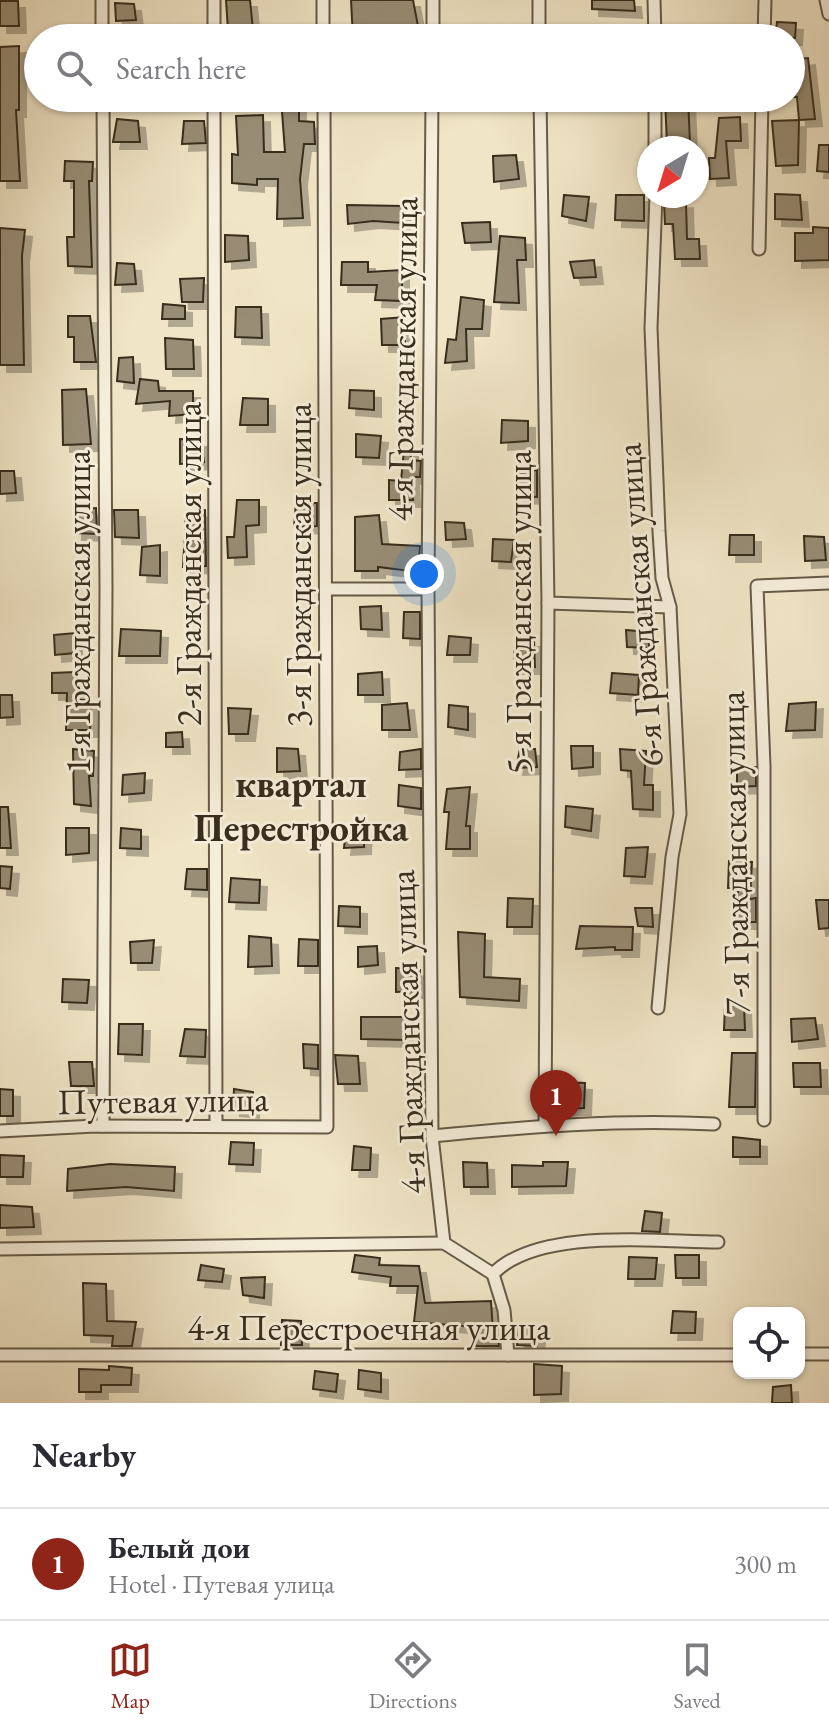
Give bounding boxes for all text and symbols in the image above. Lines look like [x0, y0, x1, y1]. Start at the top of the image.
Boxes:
search box [24, 24, 805, 112]
icon: search [52, 46, 96, 90]
text: Search here [116, 49, 246, 88]
north arrow [637, 136, 709, 208]
street label: 4-я Гражданская улица [376, 196, 428, 522]
street label: 2-я Гражданская улица [165, 401, 212, 726]
street label: 3-я Гражданская улица [275, 402, 322, 727]
street label: 6-я Гражданская улица [604, 441, 674, 768]
street label: 1-я Гражданская улица [54, 449, 101, 774]
street label: 5-я Гражданская улица [495, 449, 542, 774]
your location [404, 554, 444, 594]
street label: 7-я Гражданская улица [708, 690, 760, 1016]
district label: квартал Перестройка [194, 759, 409, 852]
street label: 4-я Гражданская улица [378, 868, 436, 1195]
pin: 1 [530, 1070, 582, 1136]
street label: Путевая улица [57, 1075, 270, 1125]
street label: 4-я Перестроечная улица [187, 1304, 551, 1351]
map controls [733, 1307, 805, 1379]
button: locate [733, 1307, 805, 1379]
text: Nearby [32, 1433, 136, 1477]
text: Белый дои [108, 1528, 250, 1567]
text: 1 [51, 1547, 65, 1581]
text: 300 m [734, 1547, 797, 1581]
text: Hotel · Путевая улица [108, 1567, 335, 1601]
tab: Map [108, 1638, 152, 1715]
tab: Directions [369, 1638, 457, 1715]
tab: Saved [674, 1638, 721, 1715]

